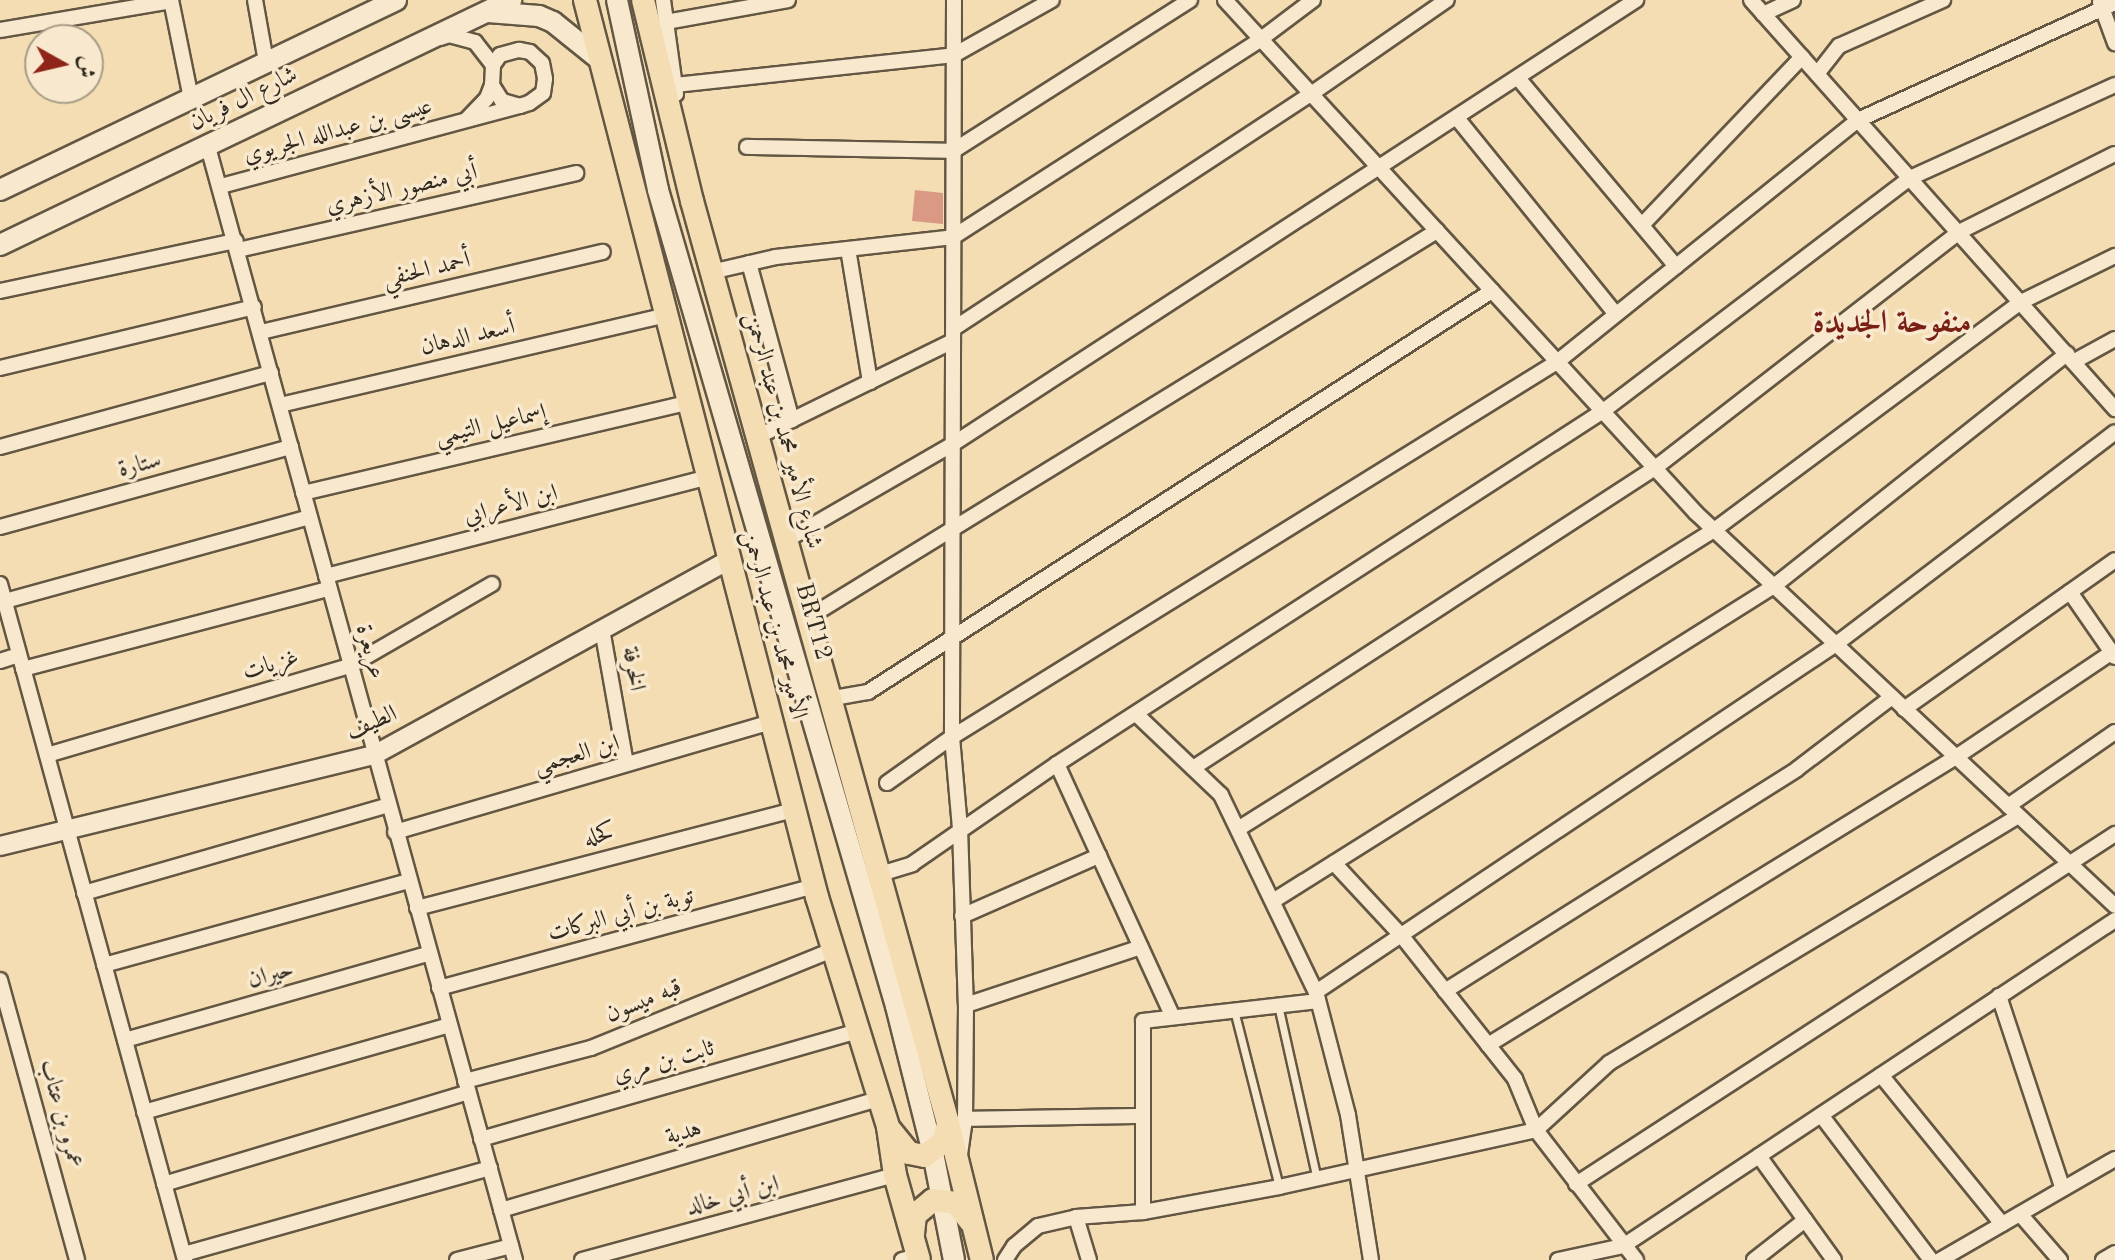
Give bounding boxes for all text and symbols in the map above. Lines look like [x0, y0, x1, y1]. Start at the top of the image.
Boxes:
north arrow [24, 24, 104, 104]
text: ش [73, 55, 98, 79]
street label: شارع ال فريان [185, 61, 303, 139]
street label: عيسى بن عبدالله الجريوي [241, 93, 435, 171]
street label: أبي منصور الأزهري [323, 159, 481, 221]
street label: أحمد الحنفي [380, 247, 474, 295]
district label: منفوحة الجديدة [1813, 305, 1971, 343]
street label: شارع الأمير محمد بن عبد الرحمن [737, 310, 827, 552]
street label: أسعد الدهان [418, 313, 518, 363]
street label: إسماعيل التيمي [433, 399, 549, 453]
street label: ستارة [115, 446, 165, 486]
street label: ابن الأعرابي [461, 480, 561, 532]
street label: الأمير محمد بن عبد الرحمن [734, 527, 812, 723]
street label: BRT12 [787, 580, 837, 664]
street label: عريعرة [348, 622, 390, 682]
street label: غزيات [240, 644, 302, 688]
street label: الخرفة [614, 644, 650, 694]
street label: الطيف [342, 700, 402, 748]
street label: ابن العجمي [531, 730, 623, 782]
street label: كحله [581, 819, 619, 855]
street label: توبة بن أبي البركات [545, 883, 697, 949]
street label: حيران [245, 956, 297, 996]
street label: قبه ميسون [602, 974, 686, 1030]
street label: ثابت بن مري [610, 1035, 718, 1091]
street label: عمرو بن عتاب [32, 1057, 88, 1171]
street label: هدية [663, 1115, 705, 1153]
street label: ابن أبي خالد [683, 1171, 783, 1223]

